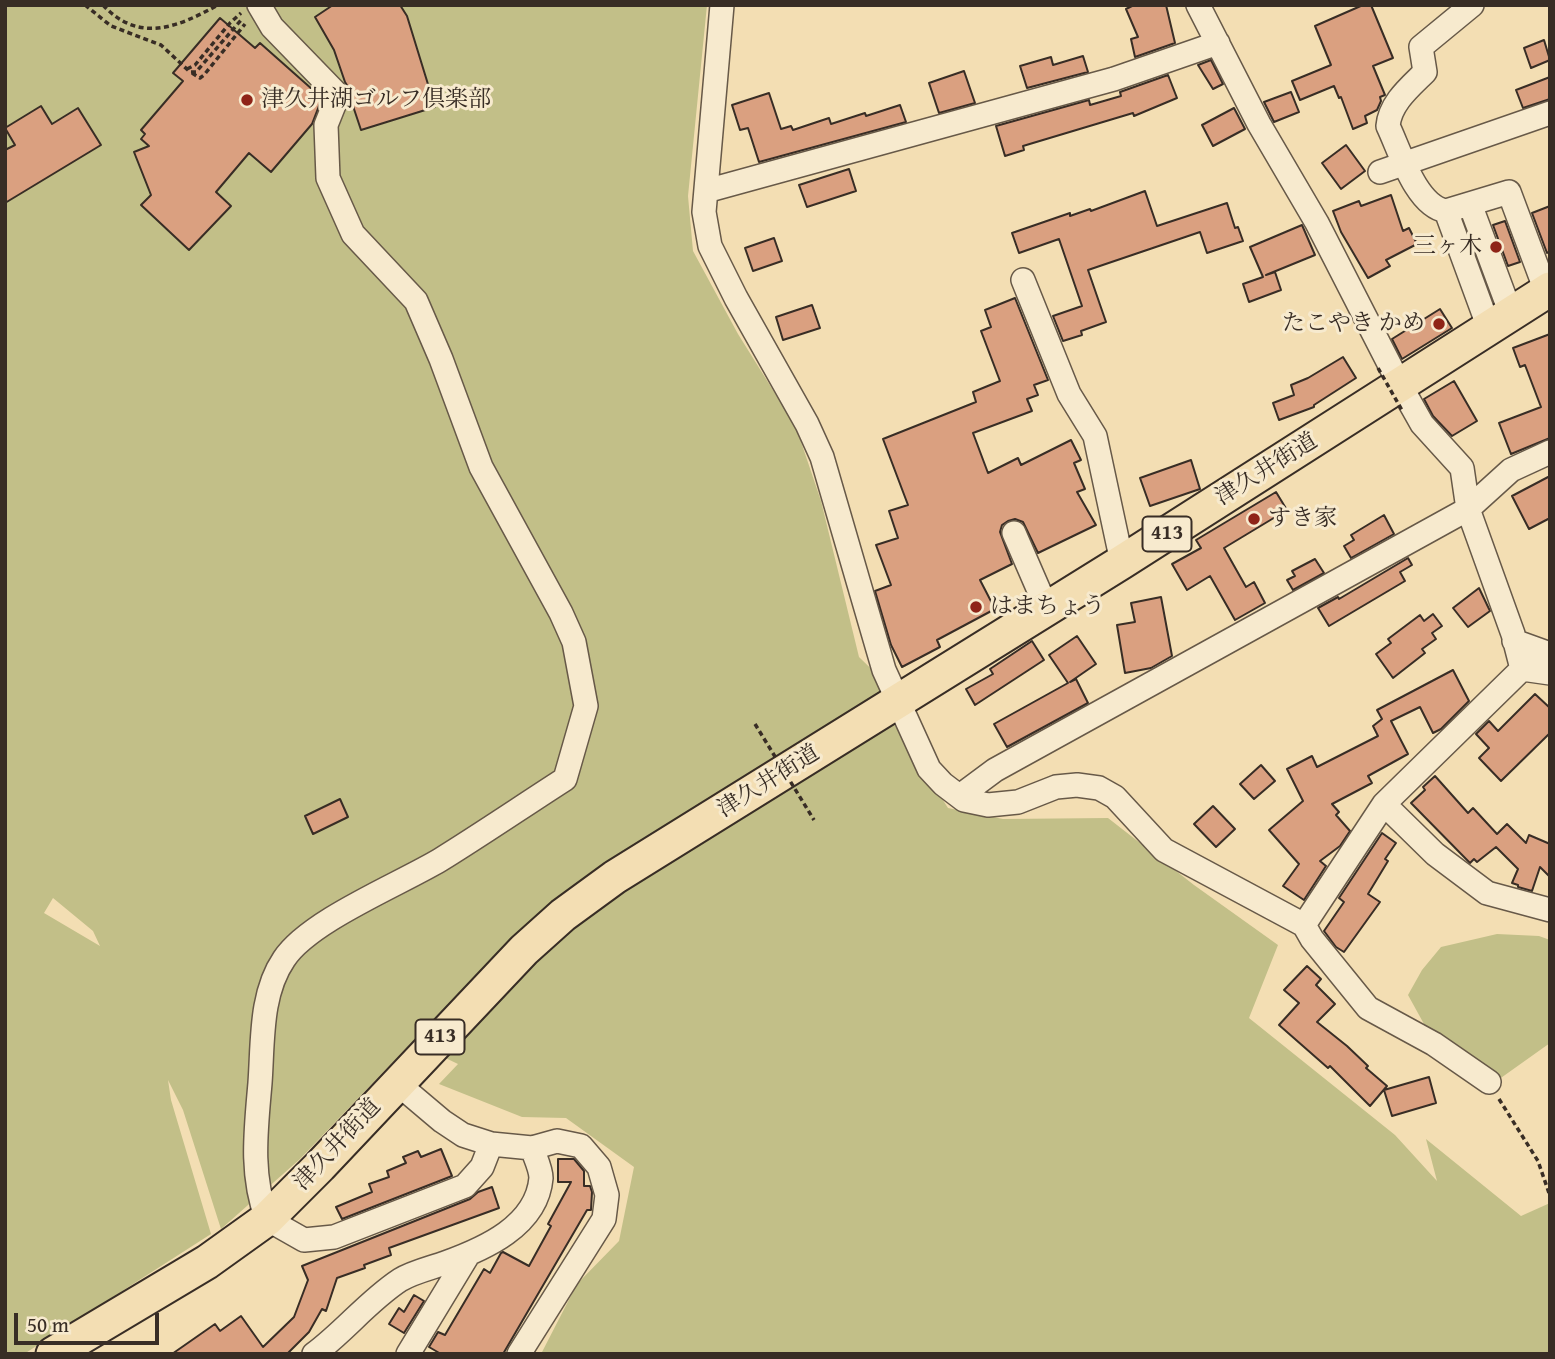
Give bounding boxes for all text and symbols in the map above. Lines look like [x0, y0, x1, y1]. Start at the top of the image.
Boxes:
place label: 津久井湖ゴルフ倶楽部 [261, 86, 491, 114]
marker: 津久井湖ゴルフ倶楽部 [239, 92, 255, 108]
place label: 三ヶ木 [1413, 233, 1482, 261]
marker: 三ヶ木 [1488, 239, 1504, 255]
place label: たこやき かめ [1282, 310, 1425, 338]
marker: たこやき かめ [1431, 316, 1447, 332]
street label: 津久井街道 [1211, 428, 1323, 512]
place label: すき家 [1268, 505, 1337, 533]
marker: すき家 [1246, 511, 1262, 527]
road number: 413 [1142, 516, 1192, 552]
place label: はまちょう [990, 593, 1105, 621]
marker: はまちょう [968, 599, 984, 615]
street label: 津久井街道 [713, 740, 825, 824]
road number: 413 [416, 1020, 464, 1054]
street label: 津久井街道 [289, 1094, 387, 1196]
scale bar [18, 1300, 163, 1344]
text: 50 m [27, 1309, 69, 1340]

